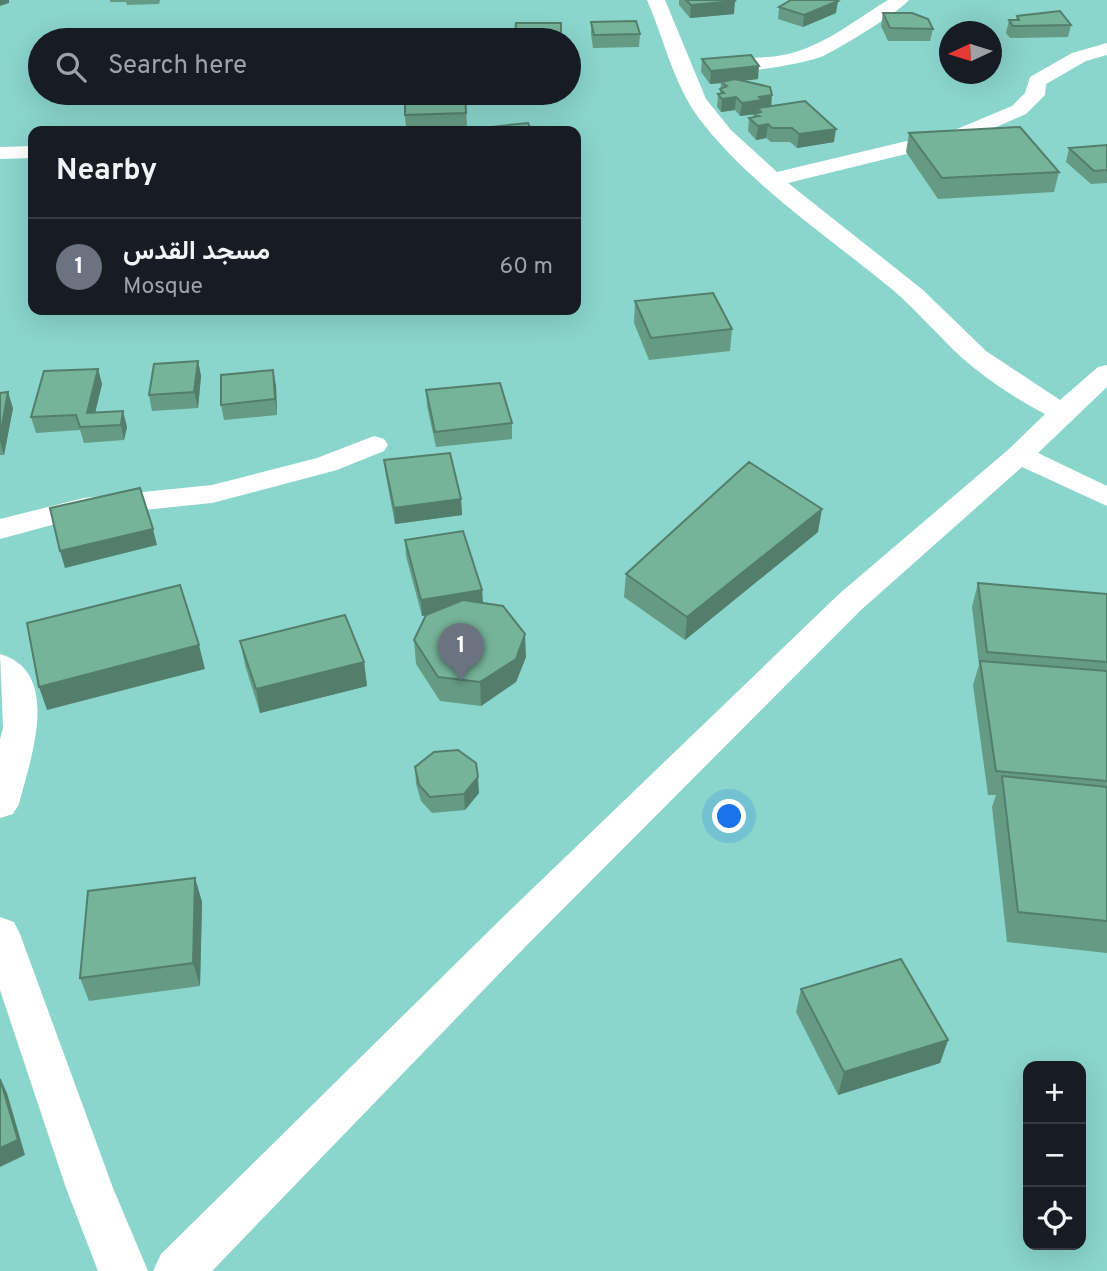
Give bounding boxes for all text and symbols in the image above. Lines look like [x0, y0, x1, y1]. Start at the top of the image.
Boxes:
north arrow [939, 21, 1002, 84]
search box [28, 28, 581, 105]
icon: search [52, 48, 90, 86]
text: Search here [108, 50, 247, 83]
text: Nearby [56, 153, 157, 190]
text: مسجد القدس [123, 236, 270, 269]
text: 1 [74, 253, 84, 282]
text: 60 m [500, 253, 553, 282]
text: Mosque [123, 273, 203, 302]
pin: 1 [438, 623, 484, 681]
your location [712, 799, 746, 833]
map controls [1023, 1061, 1086, 1250]
button: + [1023, 1061, 1086, 1124]
button: − [1023, 1124, 1086, 1187]
button: locate [1023, 1187, 1086, 1250]

